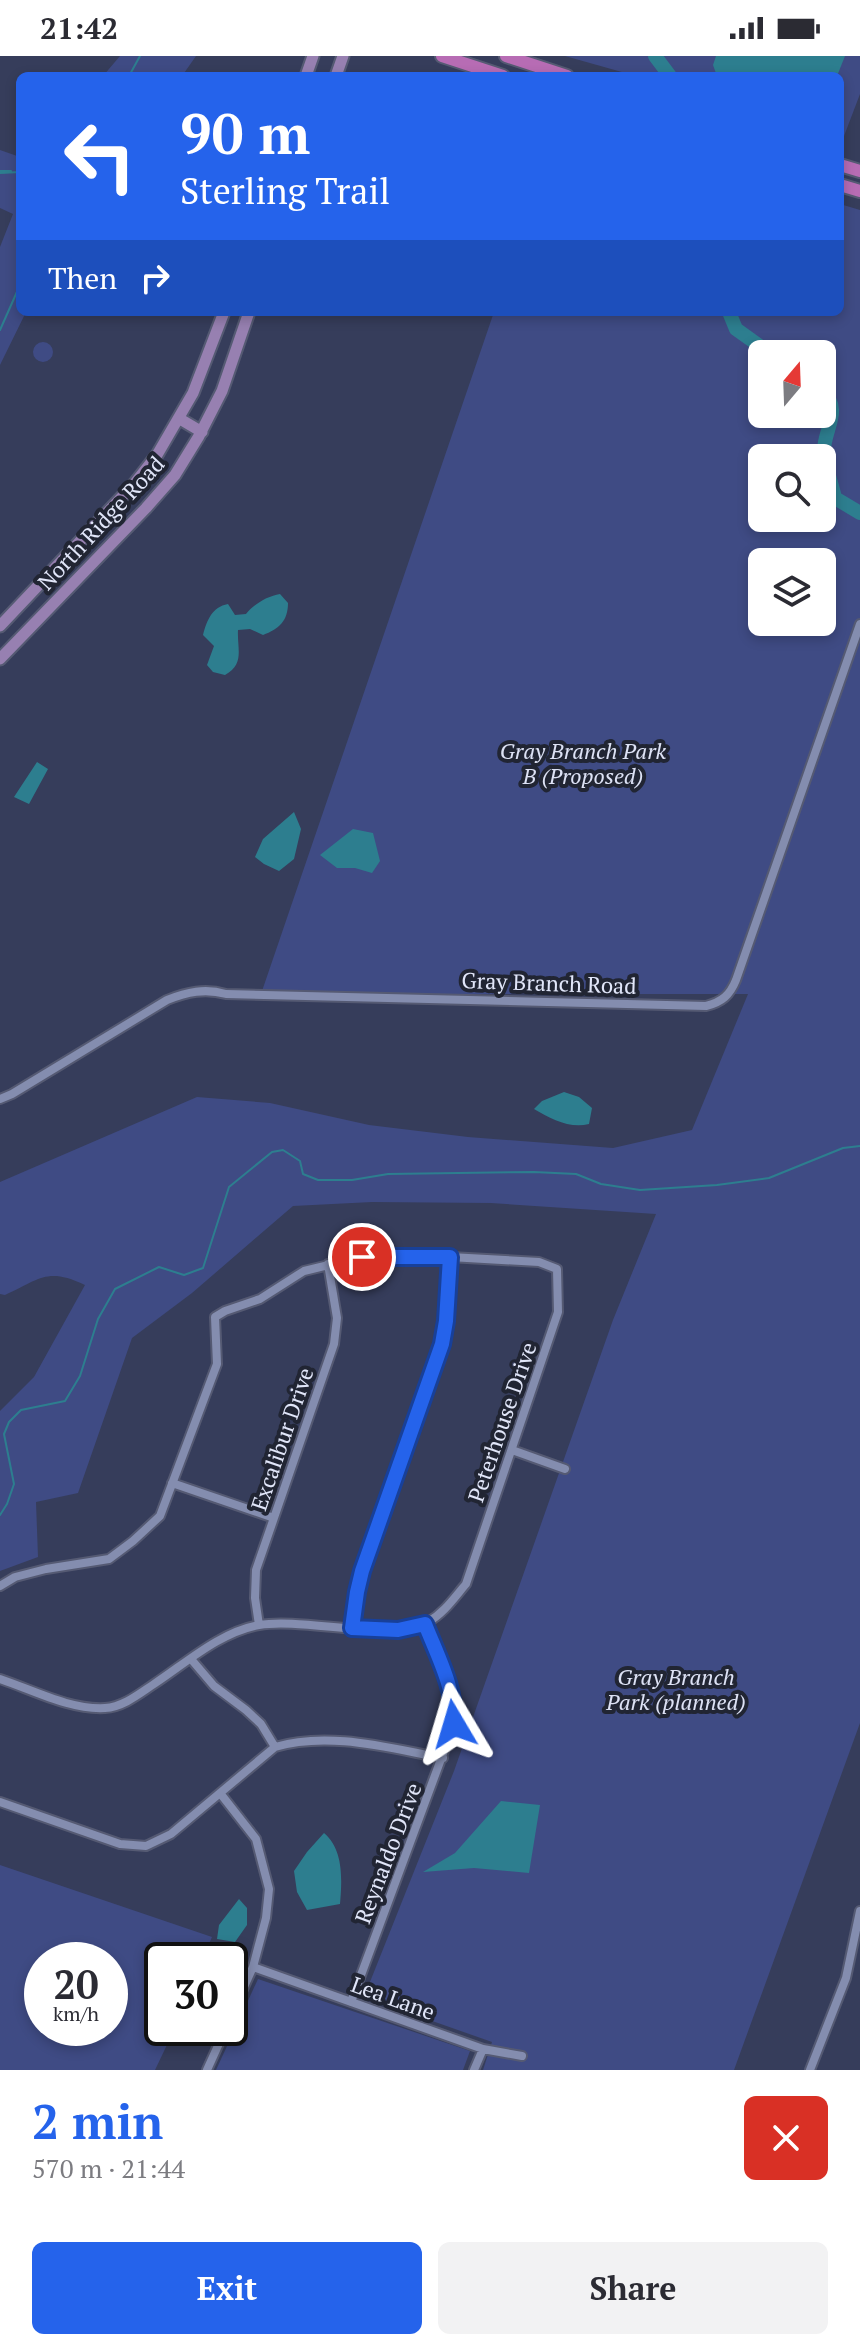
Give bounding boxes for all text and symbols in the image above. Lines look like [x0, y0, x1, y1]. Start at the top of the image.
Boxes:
text: 21:42 [40, 8, 118, 48]
text: 90 m [180, 96, 310, 170]
icon: left [48, 104, 152, 208]
text: Sterling Trail [180, 167, 390, 214]
icon: right [133, 256, 177, 300]
text: Then [48, 258, 117, 298]
north arrow [748, 340, 836, 428]
map controls [748, 340, 836, 636]
button: search [748, 444, 836, 532]
street label: North Ridge Road [31, 449, 170, 596]
button: layers [748, 548, 836, 636]
park label: Gray Branch Park B (Proposed) [500, 736, 667, 790]
street label: Gray Branch Road [461, 965, 637, 1000]
pin [328, 1223, 396, 1291]
icon: arrive [340, 1235, 384, 1279]
street label: Peterhouse Drive [461, 1338, 542, 1506]
street label: Excalibur Drive [243, 1363, 320, 1514]
park label: Gray Branch Park (planned) [605, 1662, 746, 1716]
position arrow [412, 1682, 496, 1766]
street label: Reynaldo Drive [347, 1778, 428, 1927]
speed limit sign: 30 [144, 1942, 248, 2046]
text: 20 [53, 1957, 99, 2010]
street label: Lea Lane [347, 1969, 439, 2026]
text: km/h [53, 2000, 99, 2027]
text: 2 min [32, 2089, 163, 2153]
button: close [744, 2096, 828, 2180]
text: 570 m · 21:44 [32, 2151, 185, 2185]
button: Exit [32, 2242, 422, 2334]
button: Share [438, 2242, 828, 2334]

